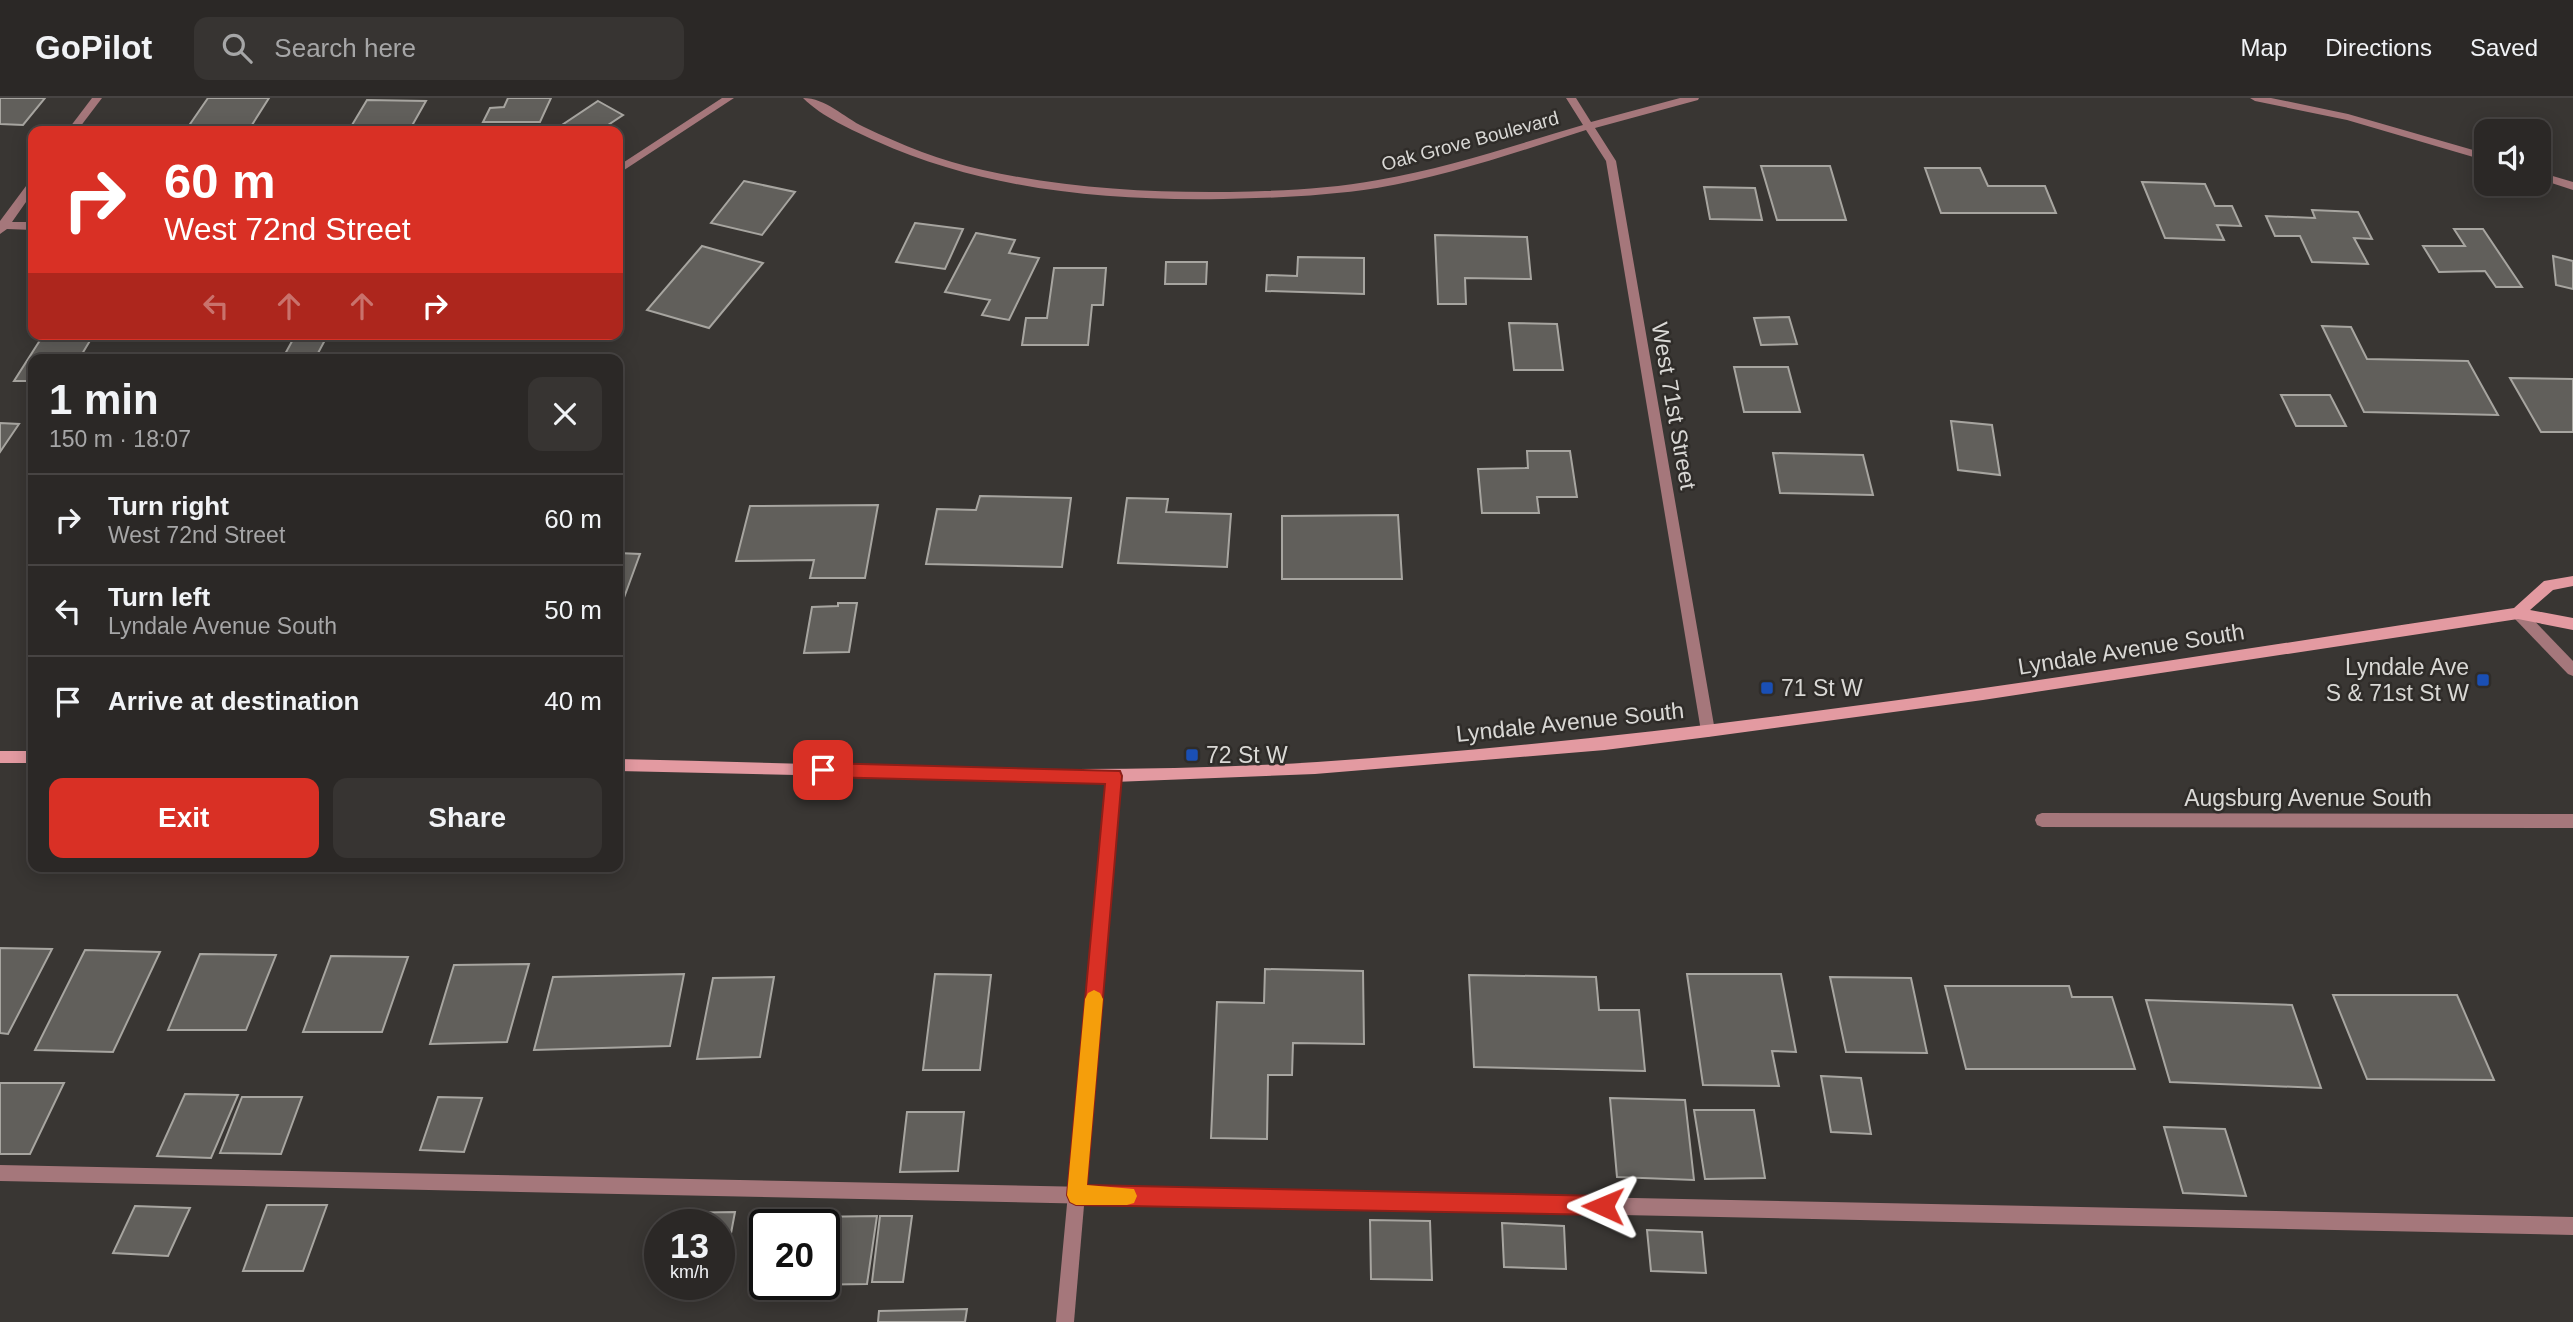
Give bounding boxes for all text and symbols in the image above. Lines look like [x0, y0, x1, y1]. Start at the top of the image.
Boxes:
search box [194, 17, 684, 80]
text: GoPilot [35, 29, 152, 66]
icon: search [218, 29, 256, 67]
text: Search here [274, 33, 416, 63]
text: Map [2241, 34, 2287, 61]
text: Directions [2325, 34, 2432, 61]
text: Saved [2470, 34, 2538, 61]
street label: Oak Grove Boulevard [1379, 107, 1561, 175]
map controls [2474, 119, 2551, 196]
button: sound [2474, 119, 2551, 196]
icon: right [49, 154, 140, 245]
text: 60 m [164, 154, 276, 208]
text: West 72nd Street [164, 211, 411, 247]
icon: left [197, 287, 235, 325]
icon: ahead [270, 287, 308, 325]
icon: ahead [343, 287, 381, 325]
icon: right [416, 287, 454, 325]
street label: West 71st Street [1646, 320, 1702, 492]
text: 1 min [49, 376, 159, 423]
button: close [528, 377, 602, 451]
text: 150 m · 18:07 [49, 426, 191, 452]
text: Turn right [108, 491, 229, 521]
icon: right [49, 501, 87, 539]
text: 60 m [544, 504, 602, 534]
text: West 72nd Street [108, 522, 285, 548]
text: Turn left [108, 582, 210, 612]
icon: left [49, 592, 87, 630]
text: 50 m [544, 595, 602, 625]
text: Lyndale Avenue South [108, 613, 337, 639]
street label: Lyndale Avenue South [2016, 618, 2246, 680]
place label: Lyndale Ave S & 71st St W [2326, 654, 2469, 706]
marker: Lyndale Ave S & 71st St W [2475, 672, 2491, 688]
place label: 71 St W [1781, 675, 1863, 701]
marker: 71 St W [1759, 680, 1775, 696]
icon: arrive [49, 683, 87, 721]
text: Arrive at destination [108, 686, 359, 716]
text: 40 m [544, 686, 602, 716]
street label: Lyndale Avenue South [1455, 697, 1685, 747]
pin [793, 740, 853, 800]
place label: 72 St W [1206, 742, 1288, 768]
marker: 72 St W [1184, 747, 1200, 763]
icon: arrive [804, 751, 842, 789]
button: Exit [49, 778, 319, 858]
button: Share [333, 778, 602, 858]
street label: Augsburg Avenue South [2184, 785, 2432, 811]
position arrow [1566, 1169, 1640, 1243]
speed limit sign: 20 [749, 1209, 840, 1300]
text: 13 [670, 1226, 709, 1265]
text: km/h [670, 1262, 709, 1282]

